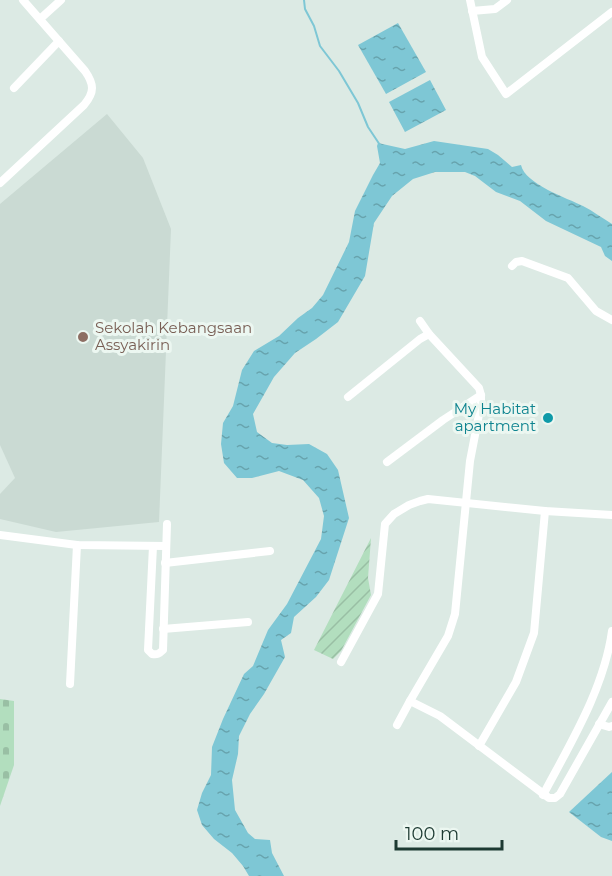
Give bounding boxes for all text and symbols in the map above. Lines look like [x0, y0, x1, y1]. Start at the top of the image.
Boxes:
place label: Sekolah Kebangsaan Assyakirin [95, 318, 252, 354]
marker: Sekolah Kebangsaan Assyakirin [76, 330, 90, 344]
place label: My Habitat apartment [454, 399, 536, 435]
marker: My Habitat apartment [541, 411, 555, 425]
scale bar [396, 813, 502, 851]
text: 100 m [405, 823, 459, 845]

